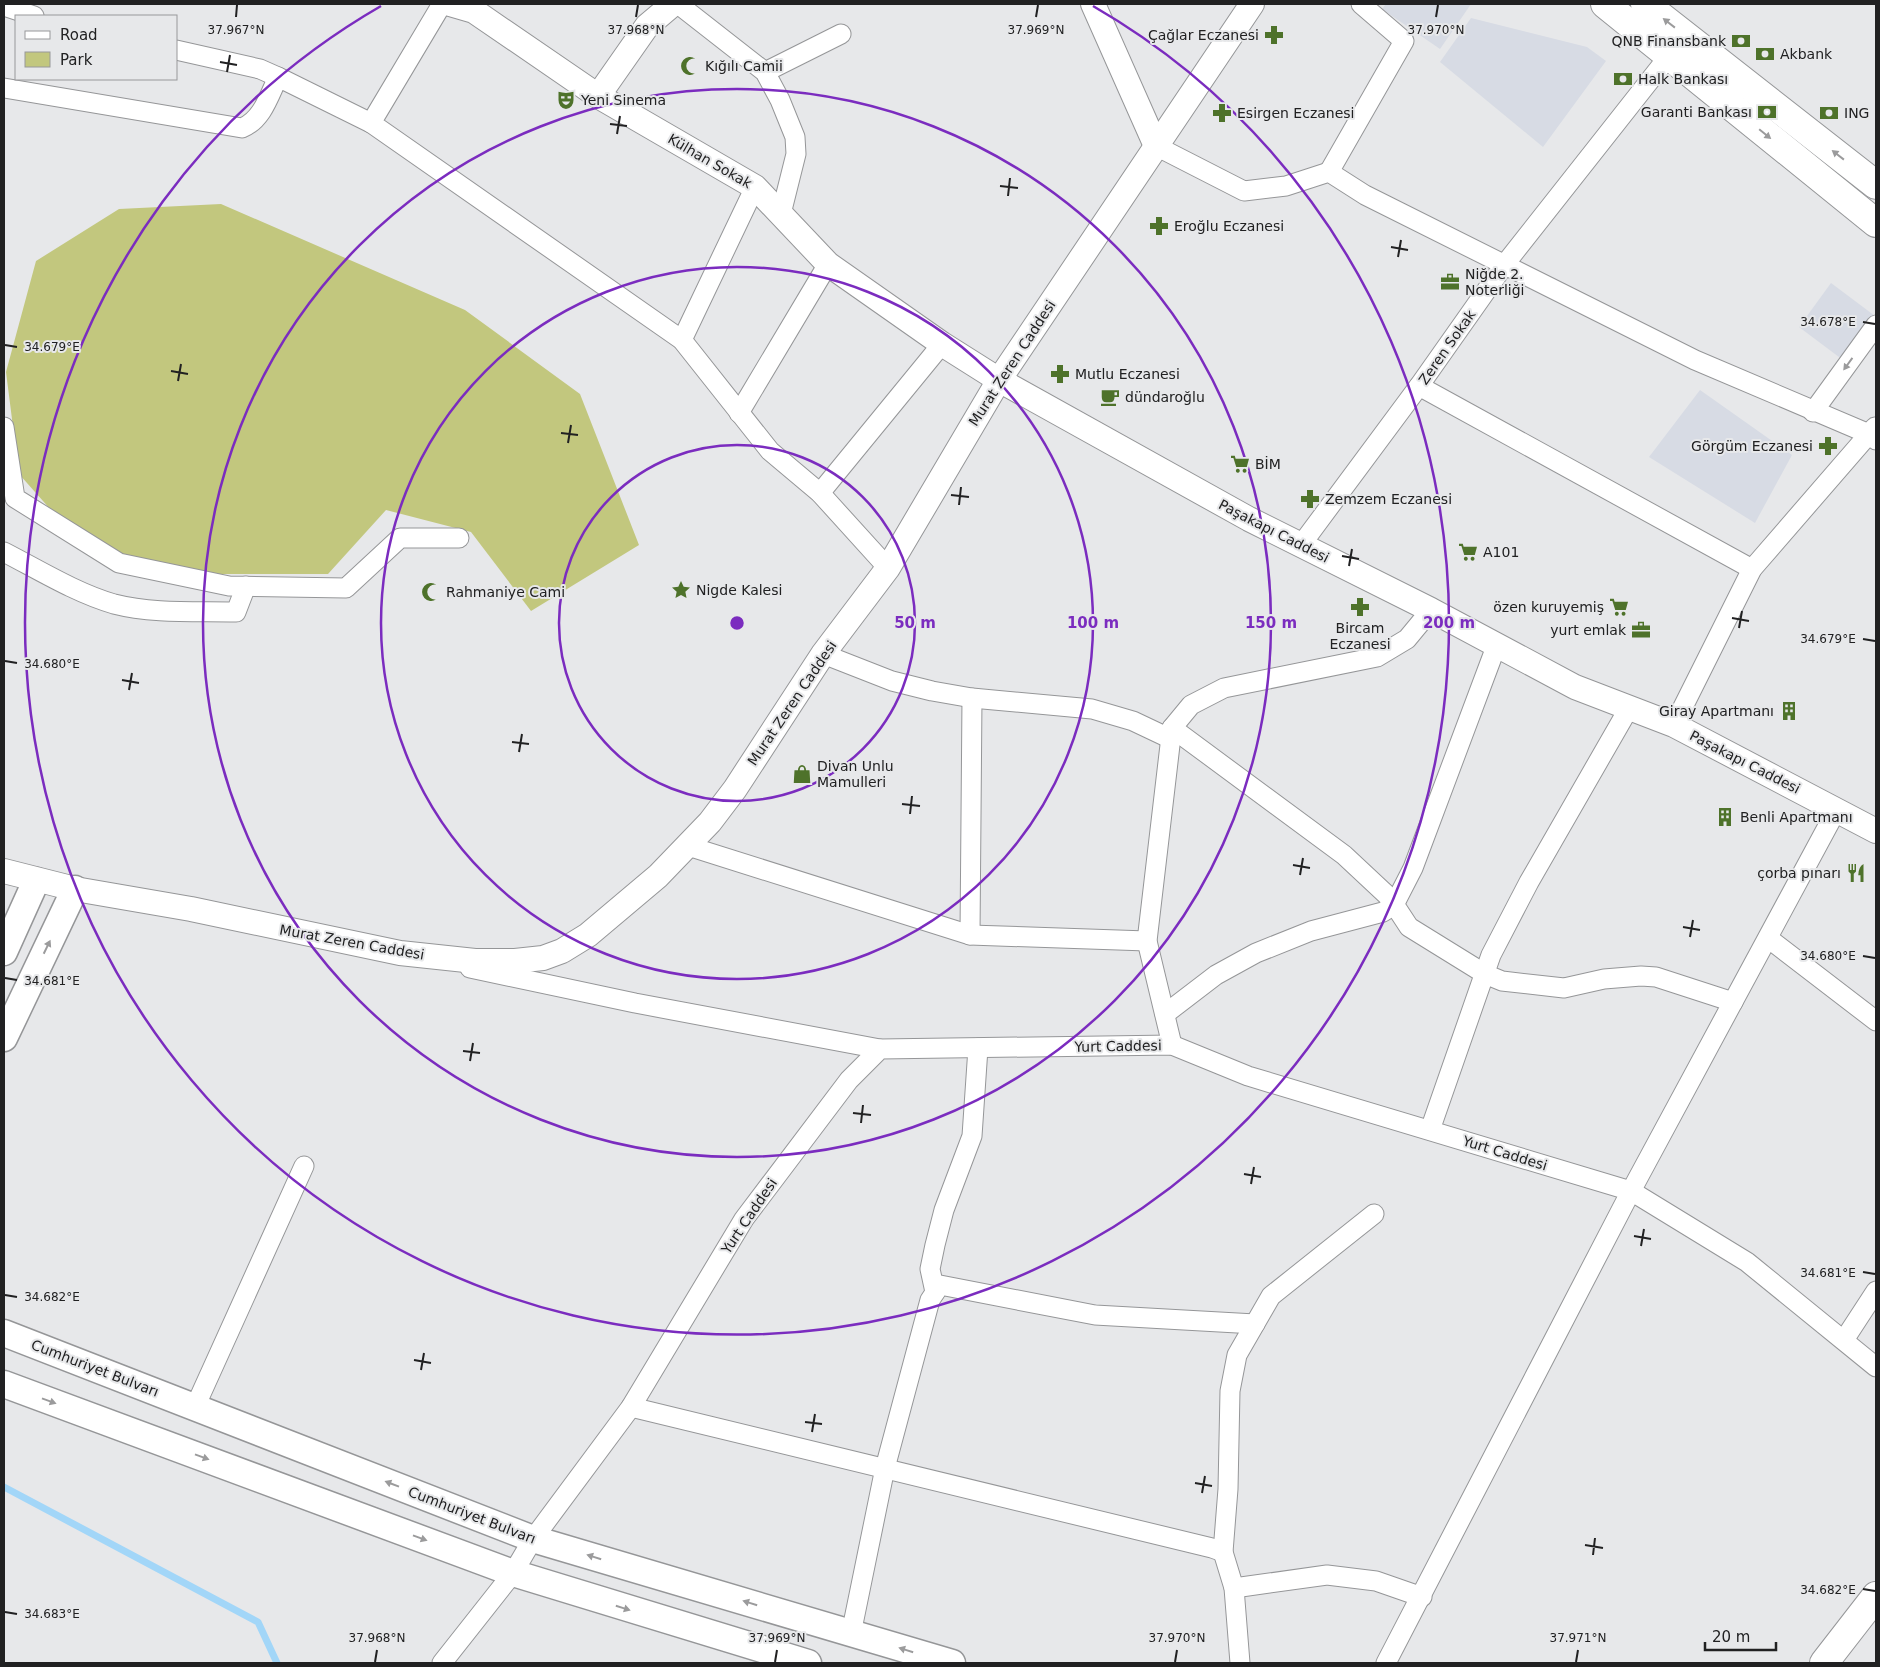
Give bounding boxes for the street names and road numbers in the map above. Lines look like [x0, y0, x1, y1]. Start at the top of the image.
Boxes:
street label: Külhan Sokak [665, 131, 755, 192]
street label: Murat Zeren Caddesi [965, 297, 1059, 429]
street label: Zeren Sokak [1415, 306, 1479, 387]
street label: Paşakapı Caddesi [1216, 496, 1332, 566]
street label: Murat Zeren Caddesi [744, 638, 840, 768]
street label: Paşakapı Caddesi [1687, 727, 1803, 797]
street label: Murat Zeren Caddesi [278, 921, 426, 963]
street label: Yurt Caddesi [1073, 1037, 1162, 1055]
street label: Yurt Caddesi [1460, 1132, 1549, 1173]
street label: Yurt Caddesi [717, 1175, 780, 1258]
street label: Cumhuriyet Bulvarı [29, 1336, 161, 1400]
street label: Cumhuriyet Bulvarı [406, 1483, 538, 1547]

